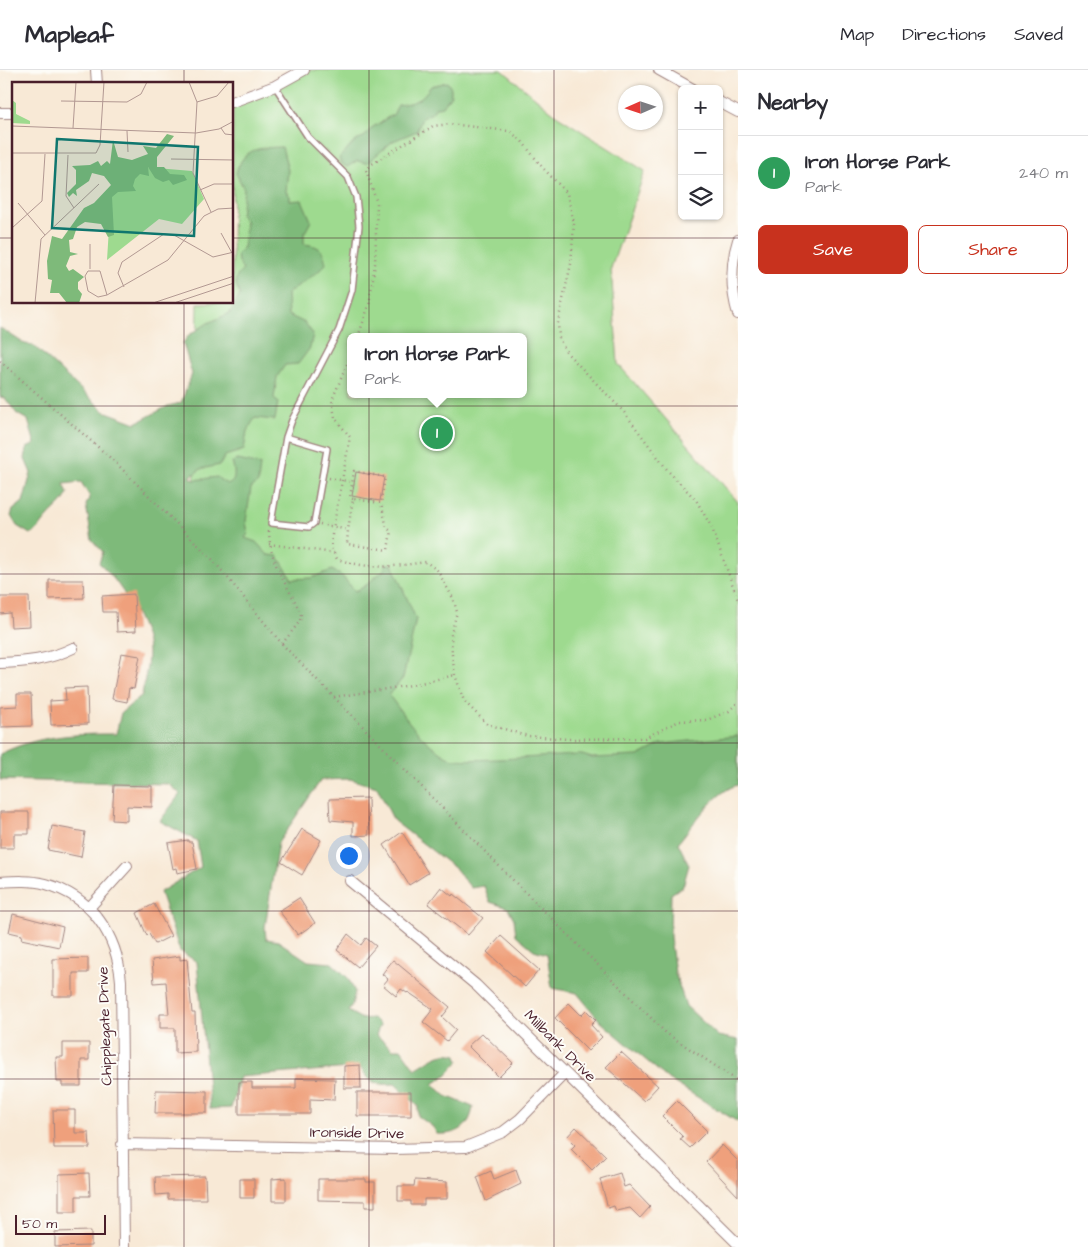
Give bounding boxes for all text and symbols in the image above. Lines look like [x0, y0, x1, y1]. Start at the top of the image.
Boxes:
text: Mapleaf [25, 18, 114, 52]
text: Map [840, 22, 874, 47]
text: Directions [902, 22, 986, 47]
text: Saved [1014, 22, 1063, 47]
inset map [12, 82, 234, 304]
north arrow [618, 85, 663, 130]
map controls [678, 85, 723, 220]
button: + [678, 85, 723, 130]
text: Nearby [758, 88, 828, 117]
button: − [678, 130, 723, 175]
text: Iron Horse Park [805, 149, 950, 176]
text: 1 [773, 162, 775, 184]
text: 240 m [1019, 162, 1068, 184]
button: layers [678, 175, 723, 220]
text: Park [805, 176, 842, 198]
button: Save [758, 225, 908, 274]
button: Share [918, 225, 1068, 274]
popup [347, 333, 527, 398]
text: Iron Horse Park [364, 341, 510, 368]
text: Park [364, 368, 401, 390]
pin: 1 [421, 414, 453, 452]
your location [336, 843, 362, 869]
street label: Chipplegate Drive [92, 966, 119, 1086]
street label: Millbank Drive [519, 1005, 601, 1087]
street label: Ironside Drive [310, 1122, 404, 1144]
scale bar [15, 1212, 106, 1235]
text: 50 m [22, 1214, 57, 1234]

